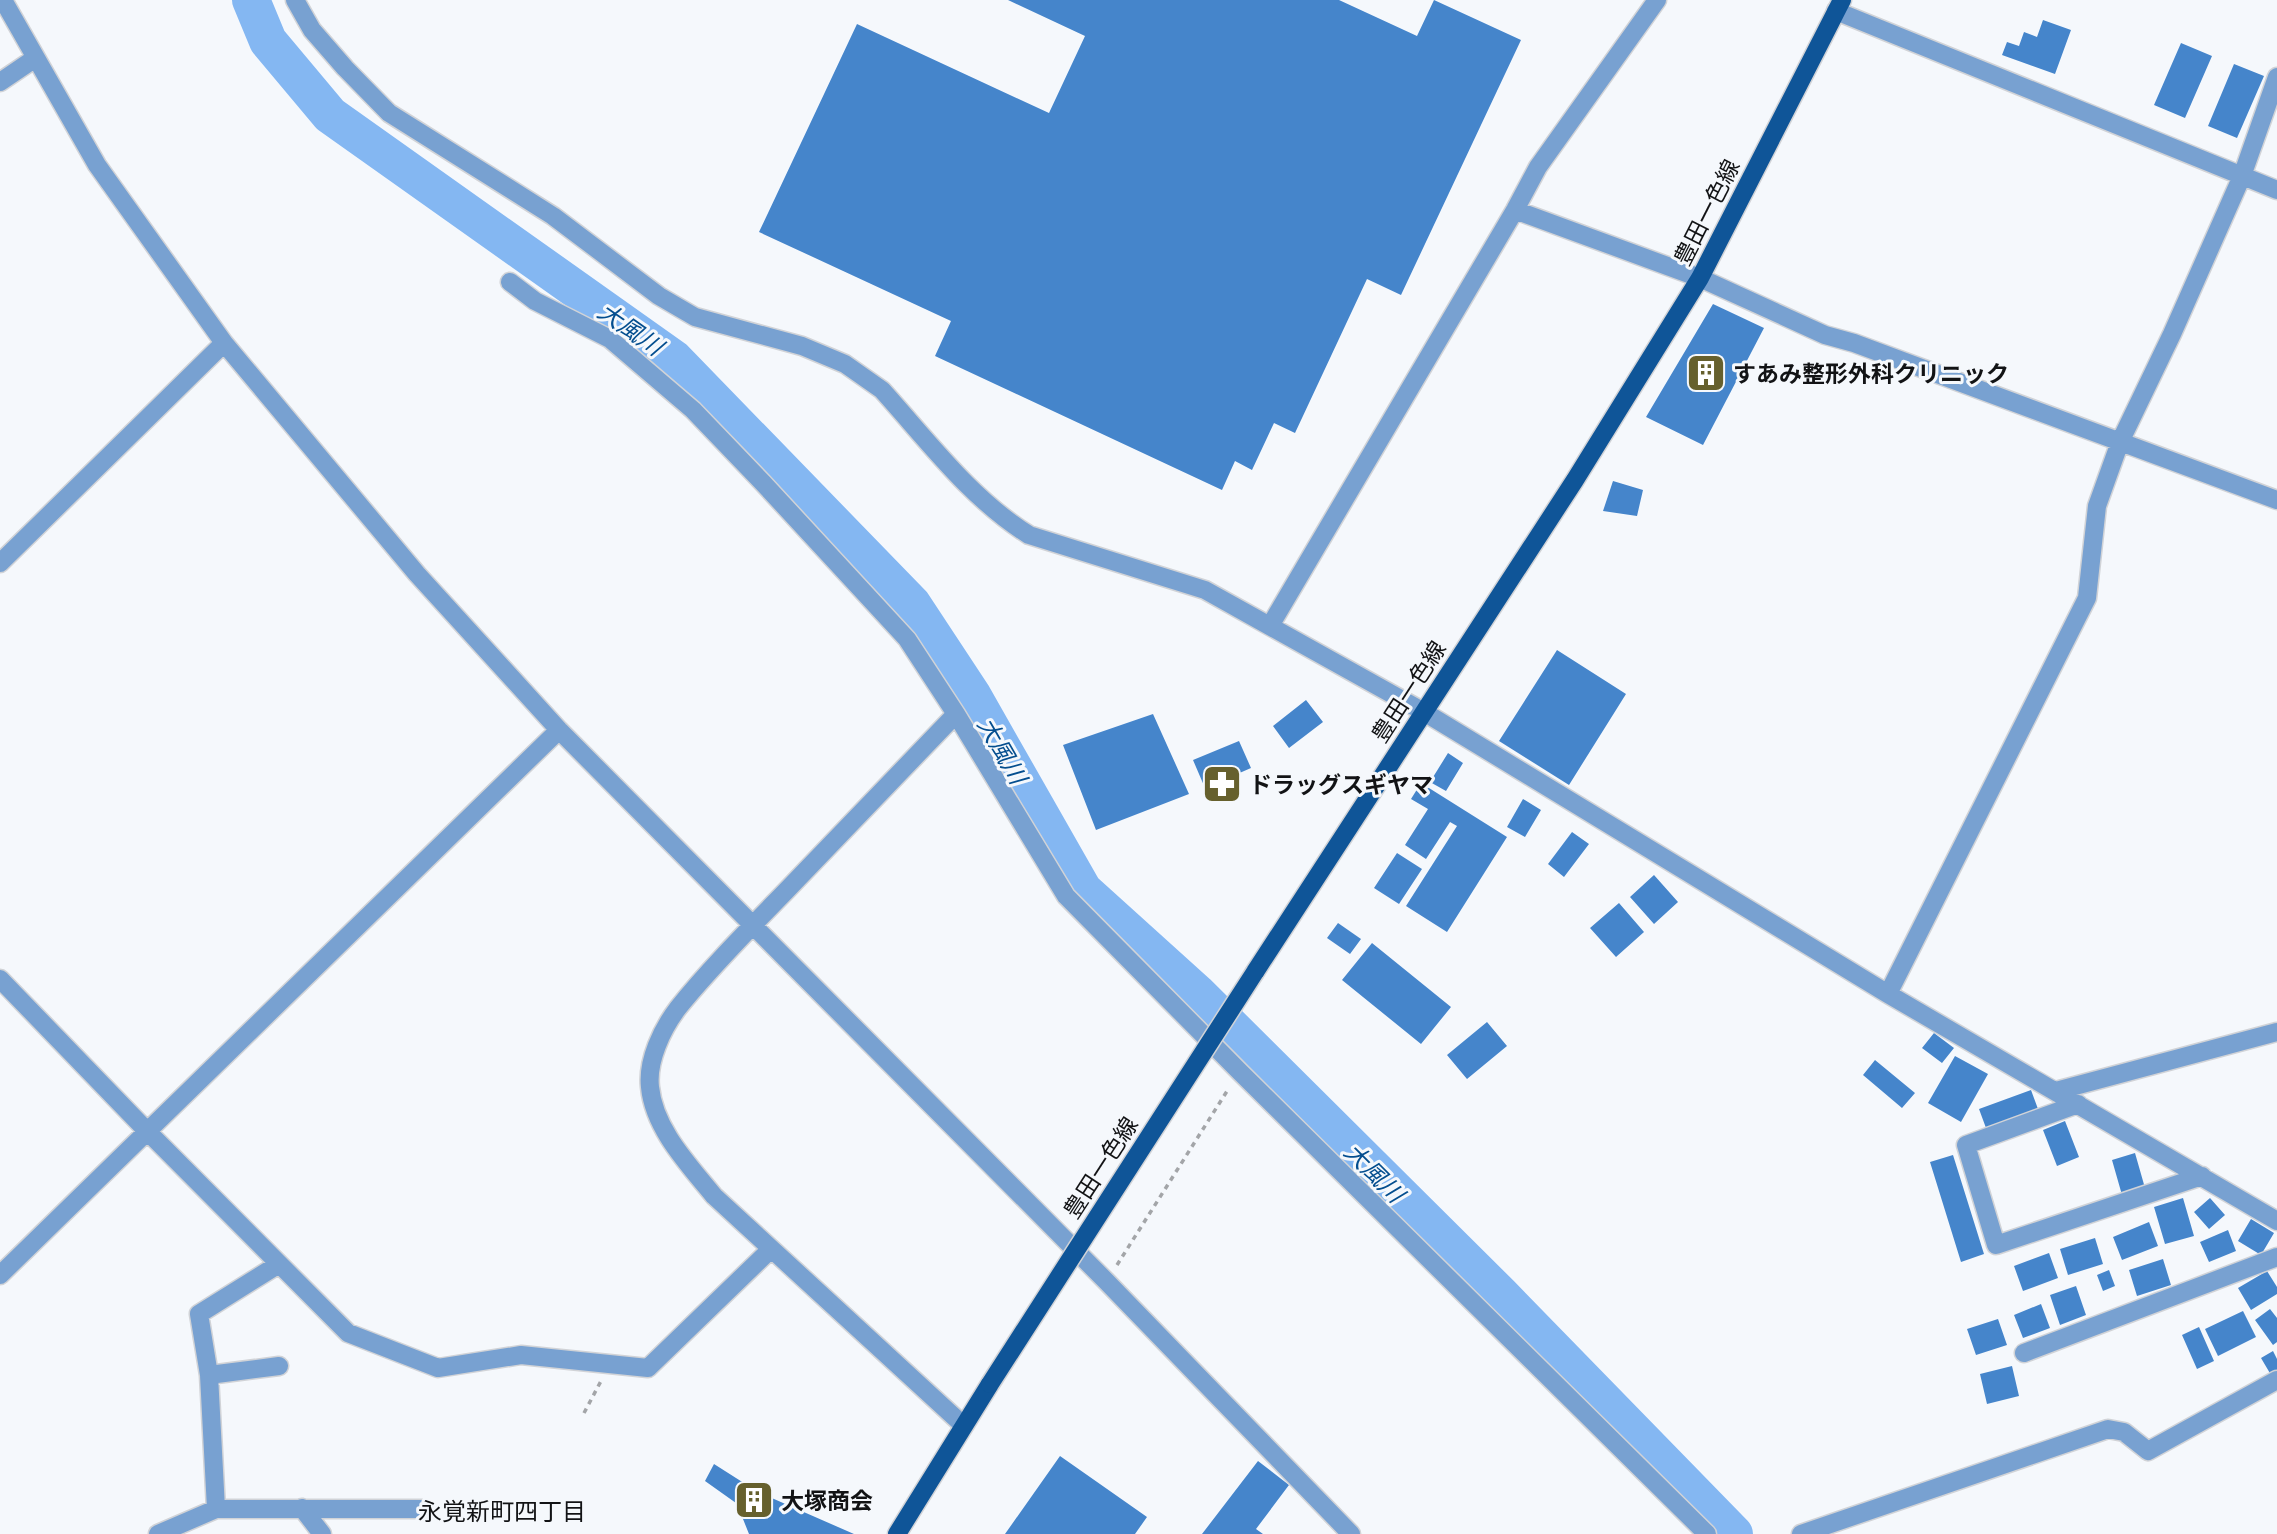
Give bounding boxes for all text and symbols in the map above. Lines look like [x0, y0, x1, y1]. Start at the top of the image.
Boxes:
street label: 豊田一色線 [1666, 154, 1746, 270]
water label: 大風川 [592, 294, 672, 364]
building icon: すあみ整形外科クリニック [1685, 352, 1727, 394]
place label: すあみ整形外科クリニック [1733, 357, 2009, 389]
street label: 豊田一色線 [1363, 634, 1453, 748]
water label: 大風川 [971, 711, 1037, 792]
pharmacy icon: ドラッグスギヤマ [1201, 763, 1243, 805]
place label: ドラッグスギヤマ [1249, 768, 1433, 800]
street label: 豊田一色線 [1055, 1110, 1145, 1224]
water label: 大風川 [1338, 1135, 1414, 1211]
building icon: 大塚商会 [733, 1479, 775, 1521]
place label: 大塚商会 [781, 1484, 873, 1516]
district label: 永覚新町四丁目 [418, 1494, 586, 1527]

